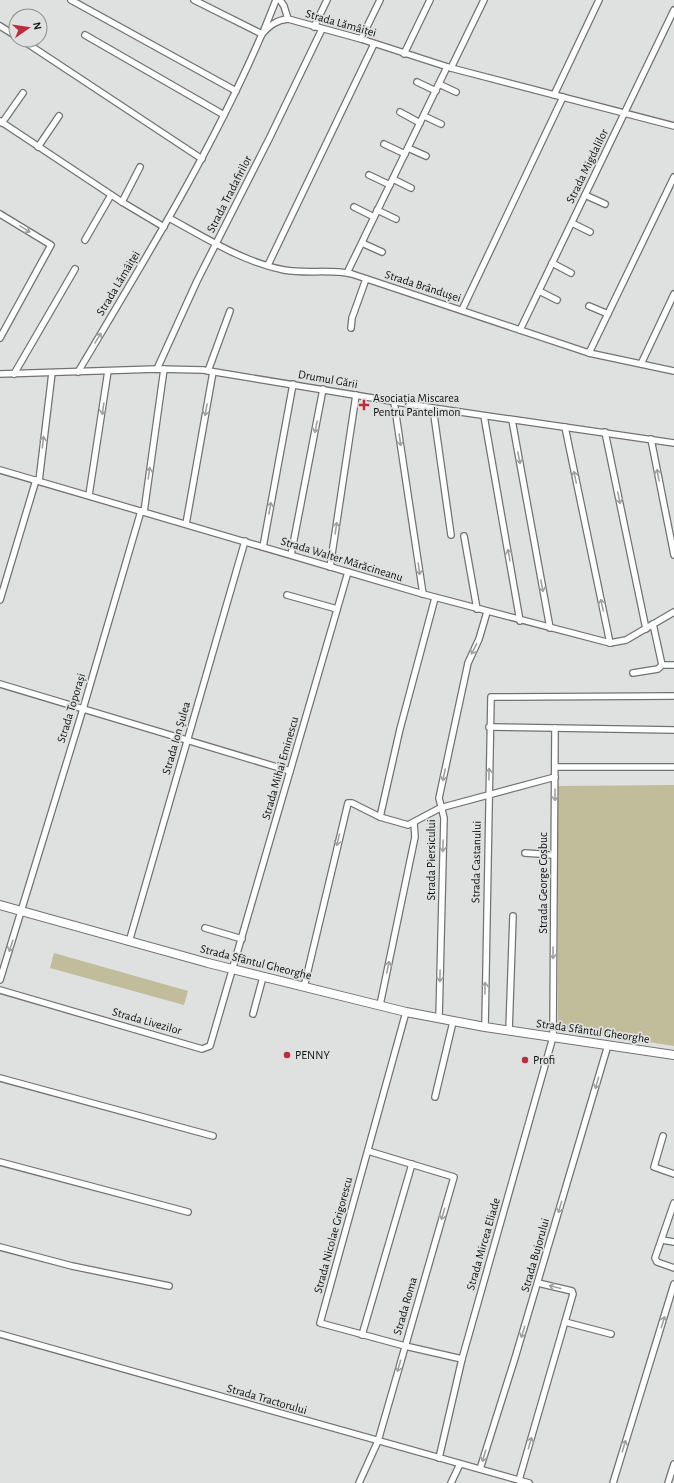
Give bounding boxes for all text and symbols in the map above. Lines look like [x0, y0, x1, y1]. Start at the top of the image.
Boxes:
street label: Strada Lămâiței [304, 7, 378, 41]
north arrow [8, 8, 48, 48]
text: N [31, 21, 43, 31]
street label: Strada Migdalilor [564, 127, 610, 205]
street label: Strada Tradafirilor [204, 153, 254, 234]
one-way arrow [19, 226, 31, 234]
street label: Strada Lămâiței [94, 249, 144, 318]
street label: Strada Brândușei [383, 268, 463, 306]
one-way arrow [95, 332, 103, 344]
street label: Drumul Gării [297, 368, 359, 390]
place label: Asociația Miscarea Pentru Pantelimon [373, 392, 460, 418]
marker: Asociația Miscarea Pentru Pantelimon [358, 399, 370, 411]
one-way arrow [99, 402, 107, 415]
one-way arrow [202, 403, 210, 416]
one-way arrow [311, 421, 319, 434]
one-way arrow [396, 433, 404, 446]
one-way arrow [39, 436, 47, 449]
one-way arrow [515, 451, 523, 464]
one-way arrow [145, 467, 153, 480]
one-way arrow [654, 469, 662, 482]
one-way arrow [571, 471, 579, 484]
one-way arrow [615, 491, 623, 504]
one-way arrow [267, 502, 275, 515]
one-way arrow [332, 522, 340, 535]
street label: Strada Walter Mărăcineanu [279, 535, 405, 583]
one-way arrow [504, 549, 512, 562]
one-way arrow [415, 562, 423, 575]
one-way arrow [539, 579, 547, 592]
one-way arrow [598, 598, 606, 611]
one-way arrow [470, 642, 478, 654]
street label: Strada Toporași [55, 672, 89, 745]
street label: Strada Ion Șulea [160, 700, 194, 776]
street label: Strada Mihai Eminescu [260, 715, 300, 821]
one-way arrow [439, 768, 447, 781]
one-way arrow [485, 768, 493, 781]
one-way arrow [551, 788, 559, 801]
street label: Strada Piersicului [425, 819, 437, 901]
street label: Strada Castanului [469, 821, 483, 903]
street label: Strada George Coșbuc [537, 832, 551, 934]
one-way arrow [334, 834, 342, 847]
one-way arrow [440, 839, 447, 852]
one-way arrow [7, 939, 14, 952]
street label: Strada Sfântul Gheorghe [199, 942, 313, 982]
one-way arrow [549, 946, 557, 959]
one-way arrow [384, 961, 392, 974]
one-way arrow [437, 969, 444, 982]
one-way arrow [481, 982, 489, 995]
street label: Strada Livezilor [111, 1005, 183, 1037]
street label: Strada Sfântul Gheorghe [536, 1017, 650, 1045]
place label: PENNY [295, 1049, 330, 1061]
marker: PENNY [282, 1050, 292, 1060]
place label: Profi [533, 1054, 555, 1066]
marker: Profi [520, 1055, 530, 1065]
one-way arrow [593, 1076, 600, 1089]
street label: Strada Nicolae Grigorescu [312, 1175, 354, 1295]
street label: Strada Mircea Eliade [464, 1197, 502, 1291]
one-way arrow [556, 1201, 563, 1214]
one-way arrow [439, 1208, 446, 1221]
street label: Strada Bujorului [519, 1217, 552, 1293]
street label: Strada Roma [391, 1275, 419, 1336]
one-way arrow [549, 1283, 562, 1291]
one-way arrow [660, 1315, 667, 1328]
one-way arrow [519, 1325, 526, 1338]
one-way arrow [395, 1359, 402, 1372]
street label: Strada Tractorului [225, 1382, 309, 1416]
one-way arrow [527, 1436, 534, 1449]
one-way arrow [621, 1439, 628, 1452]
one-way arrow [480, 1449, 487, 1462]

